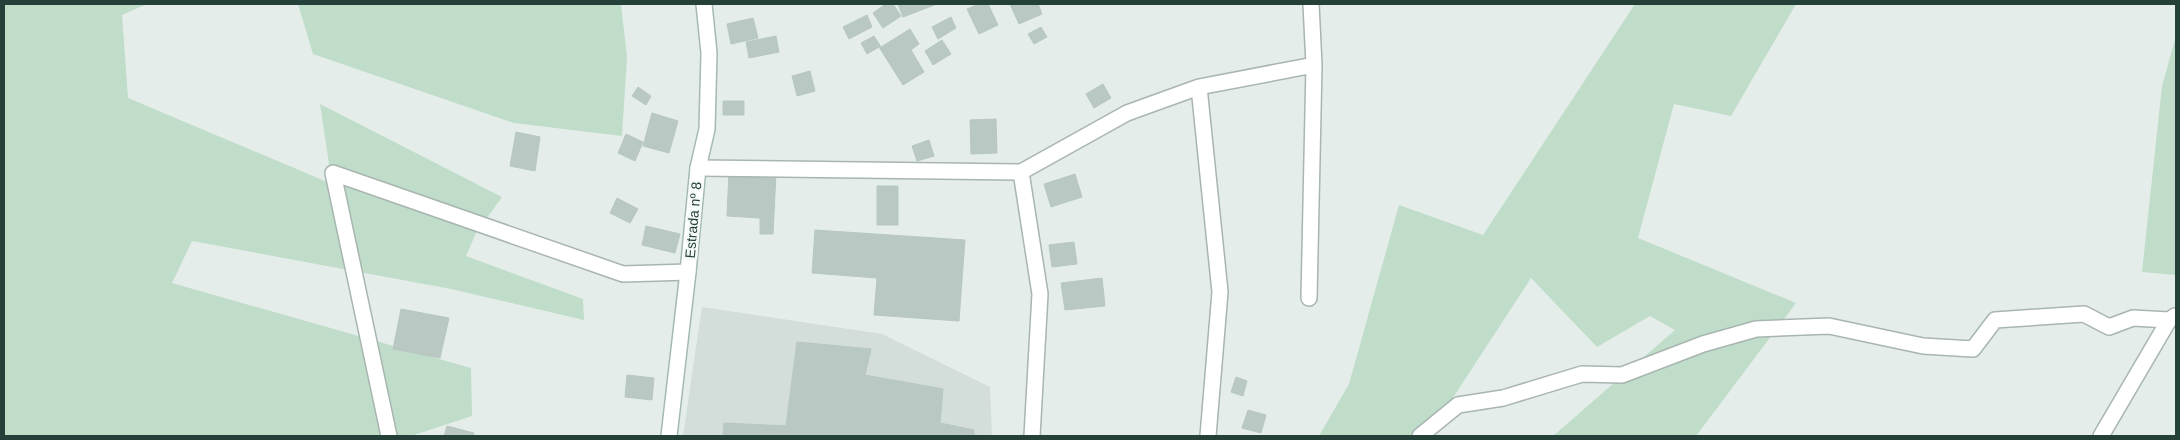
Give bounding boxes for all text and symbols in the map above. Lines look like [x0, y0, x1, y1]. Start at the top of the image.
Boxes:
street label: Estrada nº 8 [682, 181, 704, 259]

